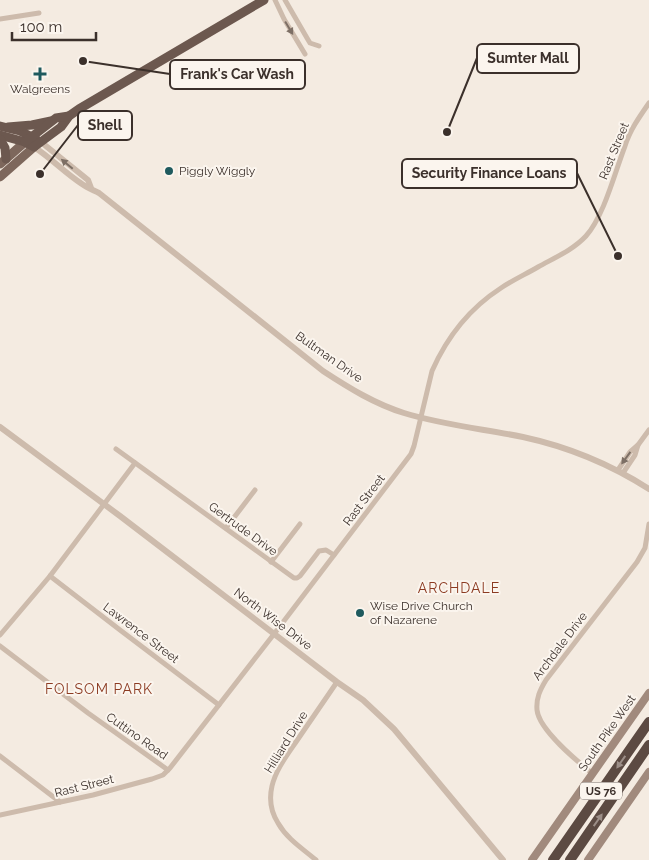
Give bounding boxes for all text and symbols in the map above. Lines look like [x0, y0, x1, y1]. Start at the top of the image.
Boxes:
scale bar [12, 10, 96, 42]
text: 100 m [20, 18, 62, 36]
one-way arrow [285, 21, 294, 34]
callout: Sumter Mall [477, 44, 579, 73]
text: Sumter Mall [487, 50, 569, 66]
callout: Frank's Car Wash [170, 60, 305, 89]
text: Frank's Car Wash [180, 66, 294, 82]
marker: Walgreens [34, 68, 46, 80]
place label: Walgreens [10, 82, 70, 96]
callout: Shell [78, 111, 132, 140]
text: Shell [88, 117, 123, 133]
street label: Rast Street [596, 120, 632, 182]
one-way arrow [61, 158, 74, 169]
callout: Security Finance Loans [402, 159, 577, 188]
place label: Piggly Wiggly [179, 164, 256, 178]
marker: Piggly Wiggly [163, 165, 175, 177]
text: Security Finance Loans [412, 165, 566, 181]
street label: Bultman Drive [293, 329, 365, 385]
one-way arrow [621, 451, 632, 464]
street label: Rast Street [340, 472, 388, 528]
street label: Gertrude Drive [206, 499, 280, 559]
district label: ARCHDALE [418, 580, 500, 596]
street label: North Wise Drive [231, 585, 315, 653]
place label: Wise Drive Church of Nazarene [370, 599, 473, 627]
street label: Lawrence Street [100, 600, 182, 666]
marker: Wise Drive Church of Nazarene [354, 607, 366, 619]
street label: Archdale Drive [530, 609, 590, 683]
district label: FOLSOM PARK [45, 681, 153, 697]
street label: South Pike West [575, 692, 639, 774]
street label: Hilliard Drive [261, 708, 311, 776]
street label: Cuttino Road [103, 710, 171, 762]
one-way arrow [616, 756, 626, 769]
street label: Rast Street [53, 772, 115, 800]
road number: US 76 [580, 782, 622, 799]
one-way arrow [593, 813, 603, 827]

